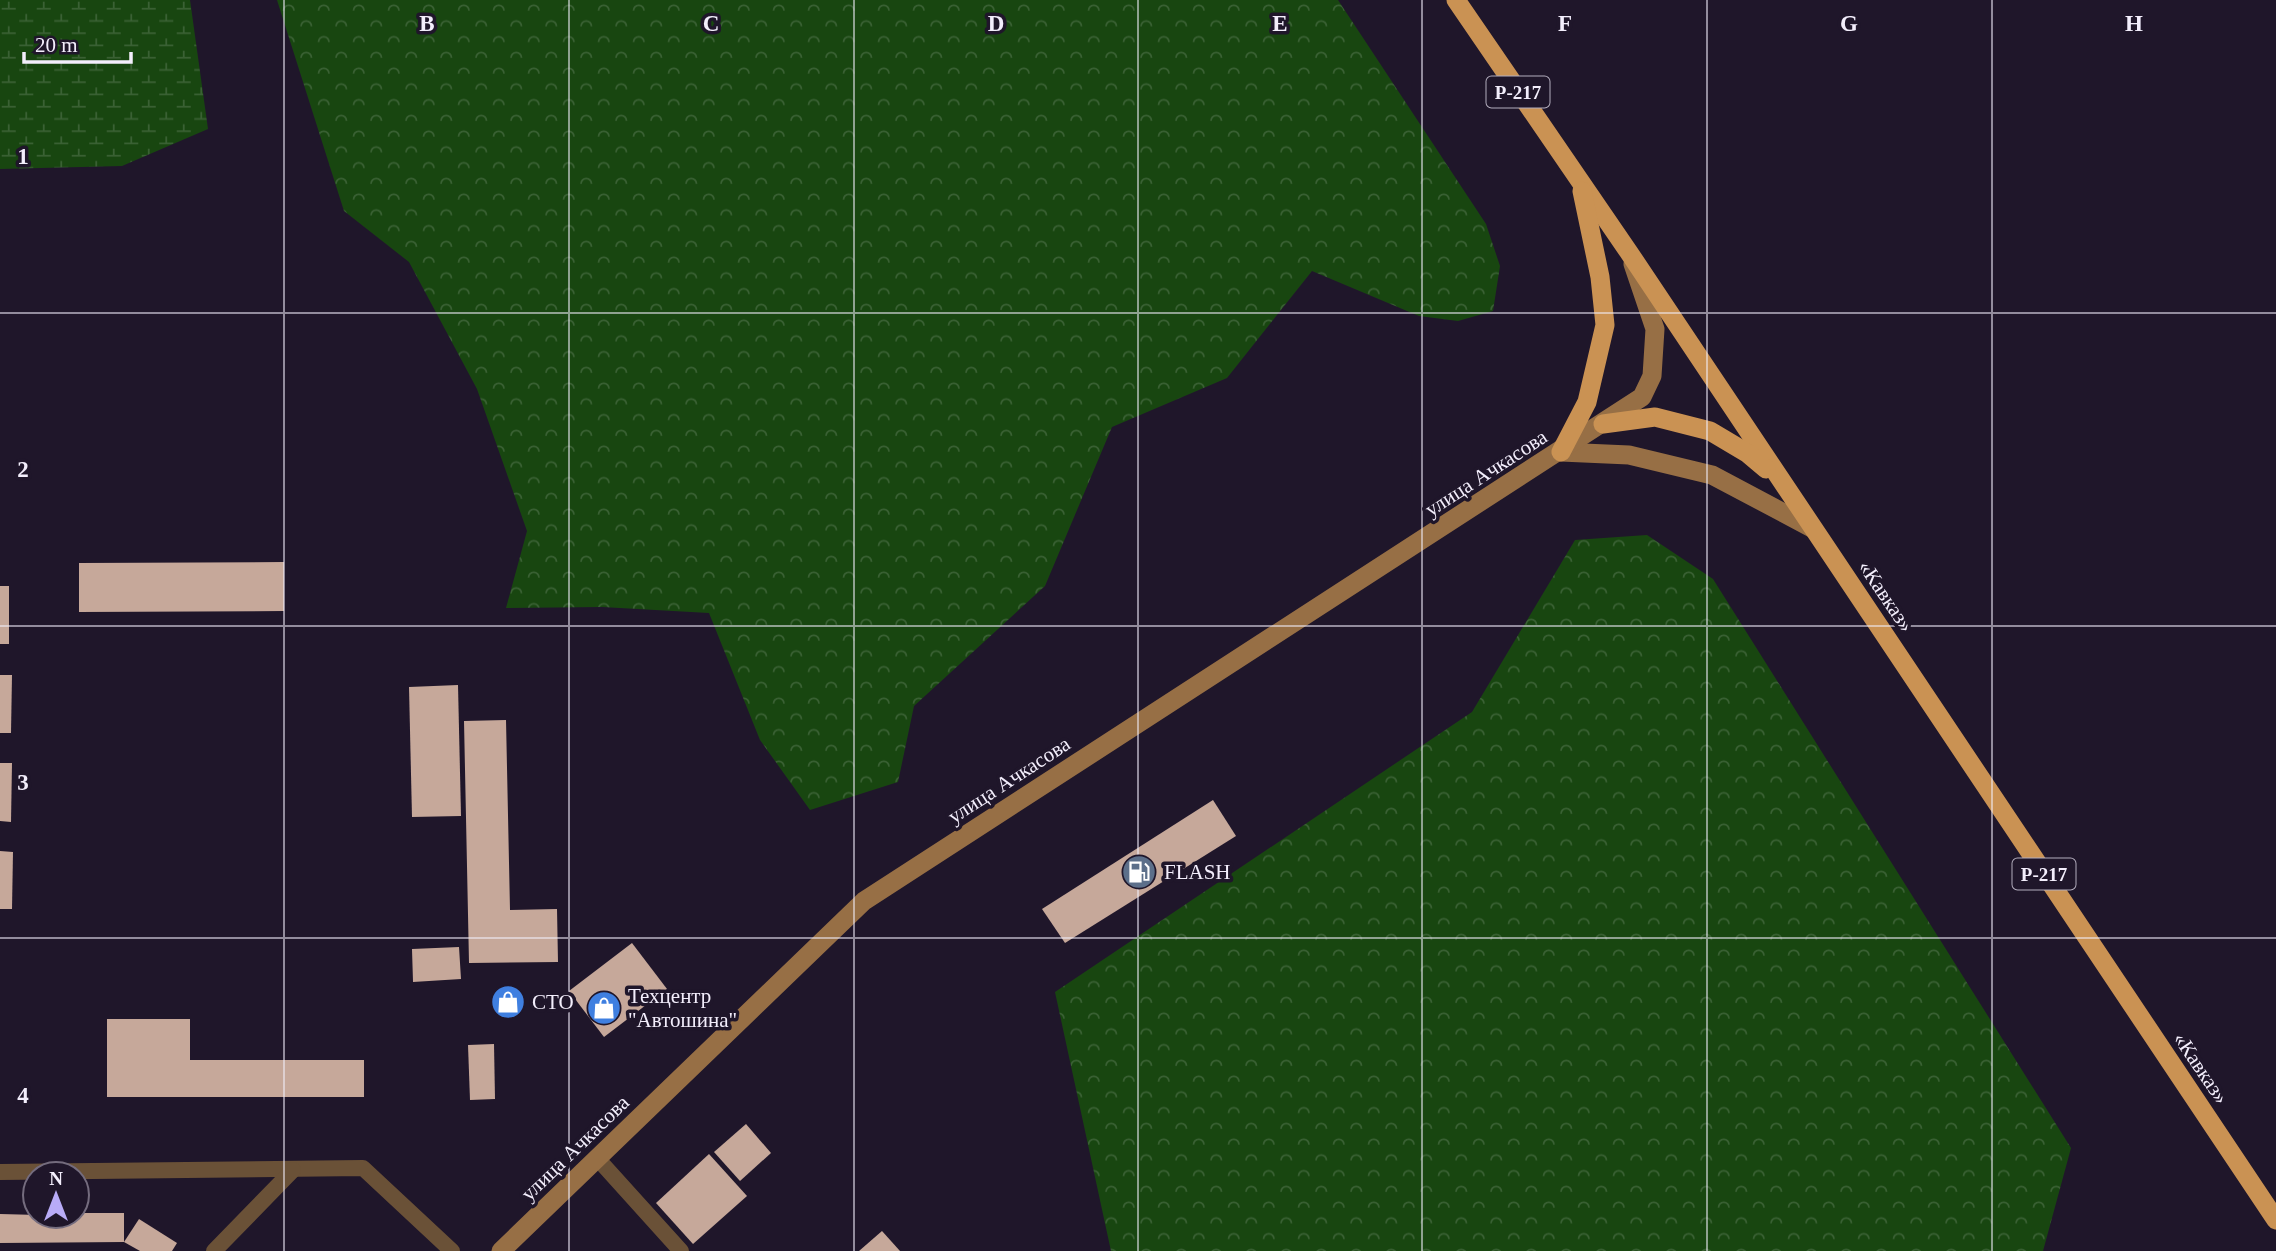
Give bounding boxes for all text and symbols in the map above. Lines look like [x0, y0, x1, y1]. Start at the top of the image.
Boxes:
text: B [419, 11, 435, 36]
text: C [703, 11, 719, 36]
text: D [988, 11, 1004, 36]
text: E [1272, 11, 1288, 36]
text: F [1558, 11, 1572, 36]
text: G [1840, 11, 1858, 36]
text: H [2125, 11, 2143, 36]
scale bar [24, 21, 131, 65]
text: 20 m [35, 33, 78, 57]
road number: Р-217 [1486, 76, 1550, 108]
text: 1 [17, 144, 29, 169]
street label: улица Ачкасова [1420, 424, 1552, 521]
text: 2 [17, 457, 29, 482]
street label: «Кавказ» [1853, 556, 1919, 636]
street label: улица Ачкасова [943, 731, 1075, 828]
text: 3 [17, 770, 29, 795]
fuel station icon: FLASH [1120, 853, 1158, 891]
road number: Р-217 [2012, 859, 2076, 890]
place label: FLASH [1164, 860, 1231, 884]
shop icon: СТО [489, 983, 527, 1021]
place label: Техцентр "Автошина" [628, 984, 737, 1032]
shop icon: Техцентр "Автошина" [585, 989, 623, 1027]
place label: СТО [532, 990, 574, 1014]
street label: «Кавказ» [2168, 1028, 2234, 1108]
text: 4 [17, 1083, 29, 1108]
street label: улица Ачкасова [516, 1090, 634, 1206]
north arrow [21, 1160, 91, 1230]
text: N [49, 1168, 63, 1189]

